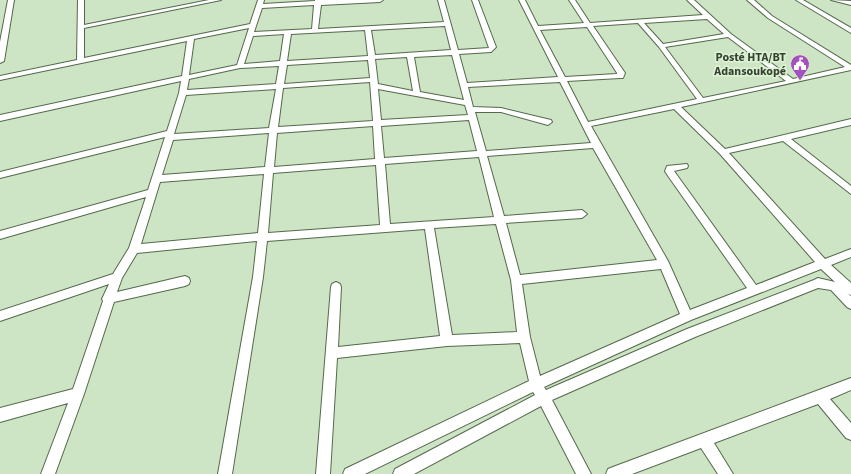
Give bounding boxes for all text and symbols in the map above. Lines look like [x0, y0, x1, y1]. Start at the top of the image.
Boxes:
place label: Posté HTA/BT Adansoukopé [713, 49, 786, 80]
public building icon: Posté HTA/BT Adansoukopé [789, 53, 811, 81]

